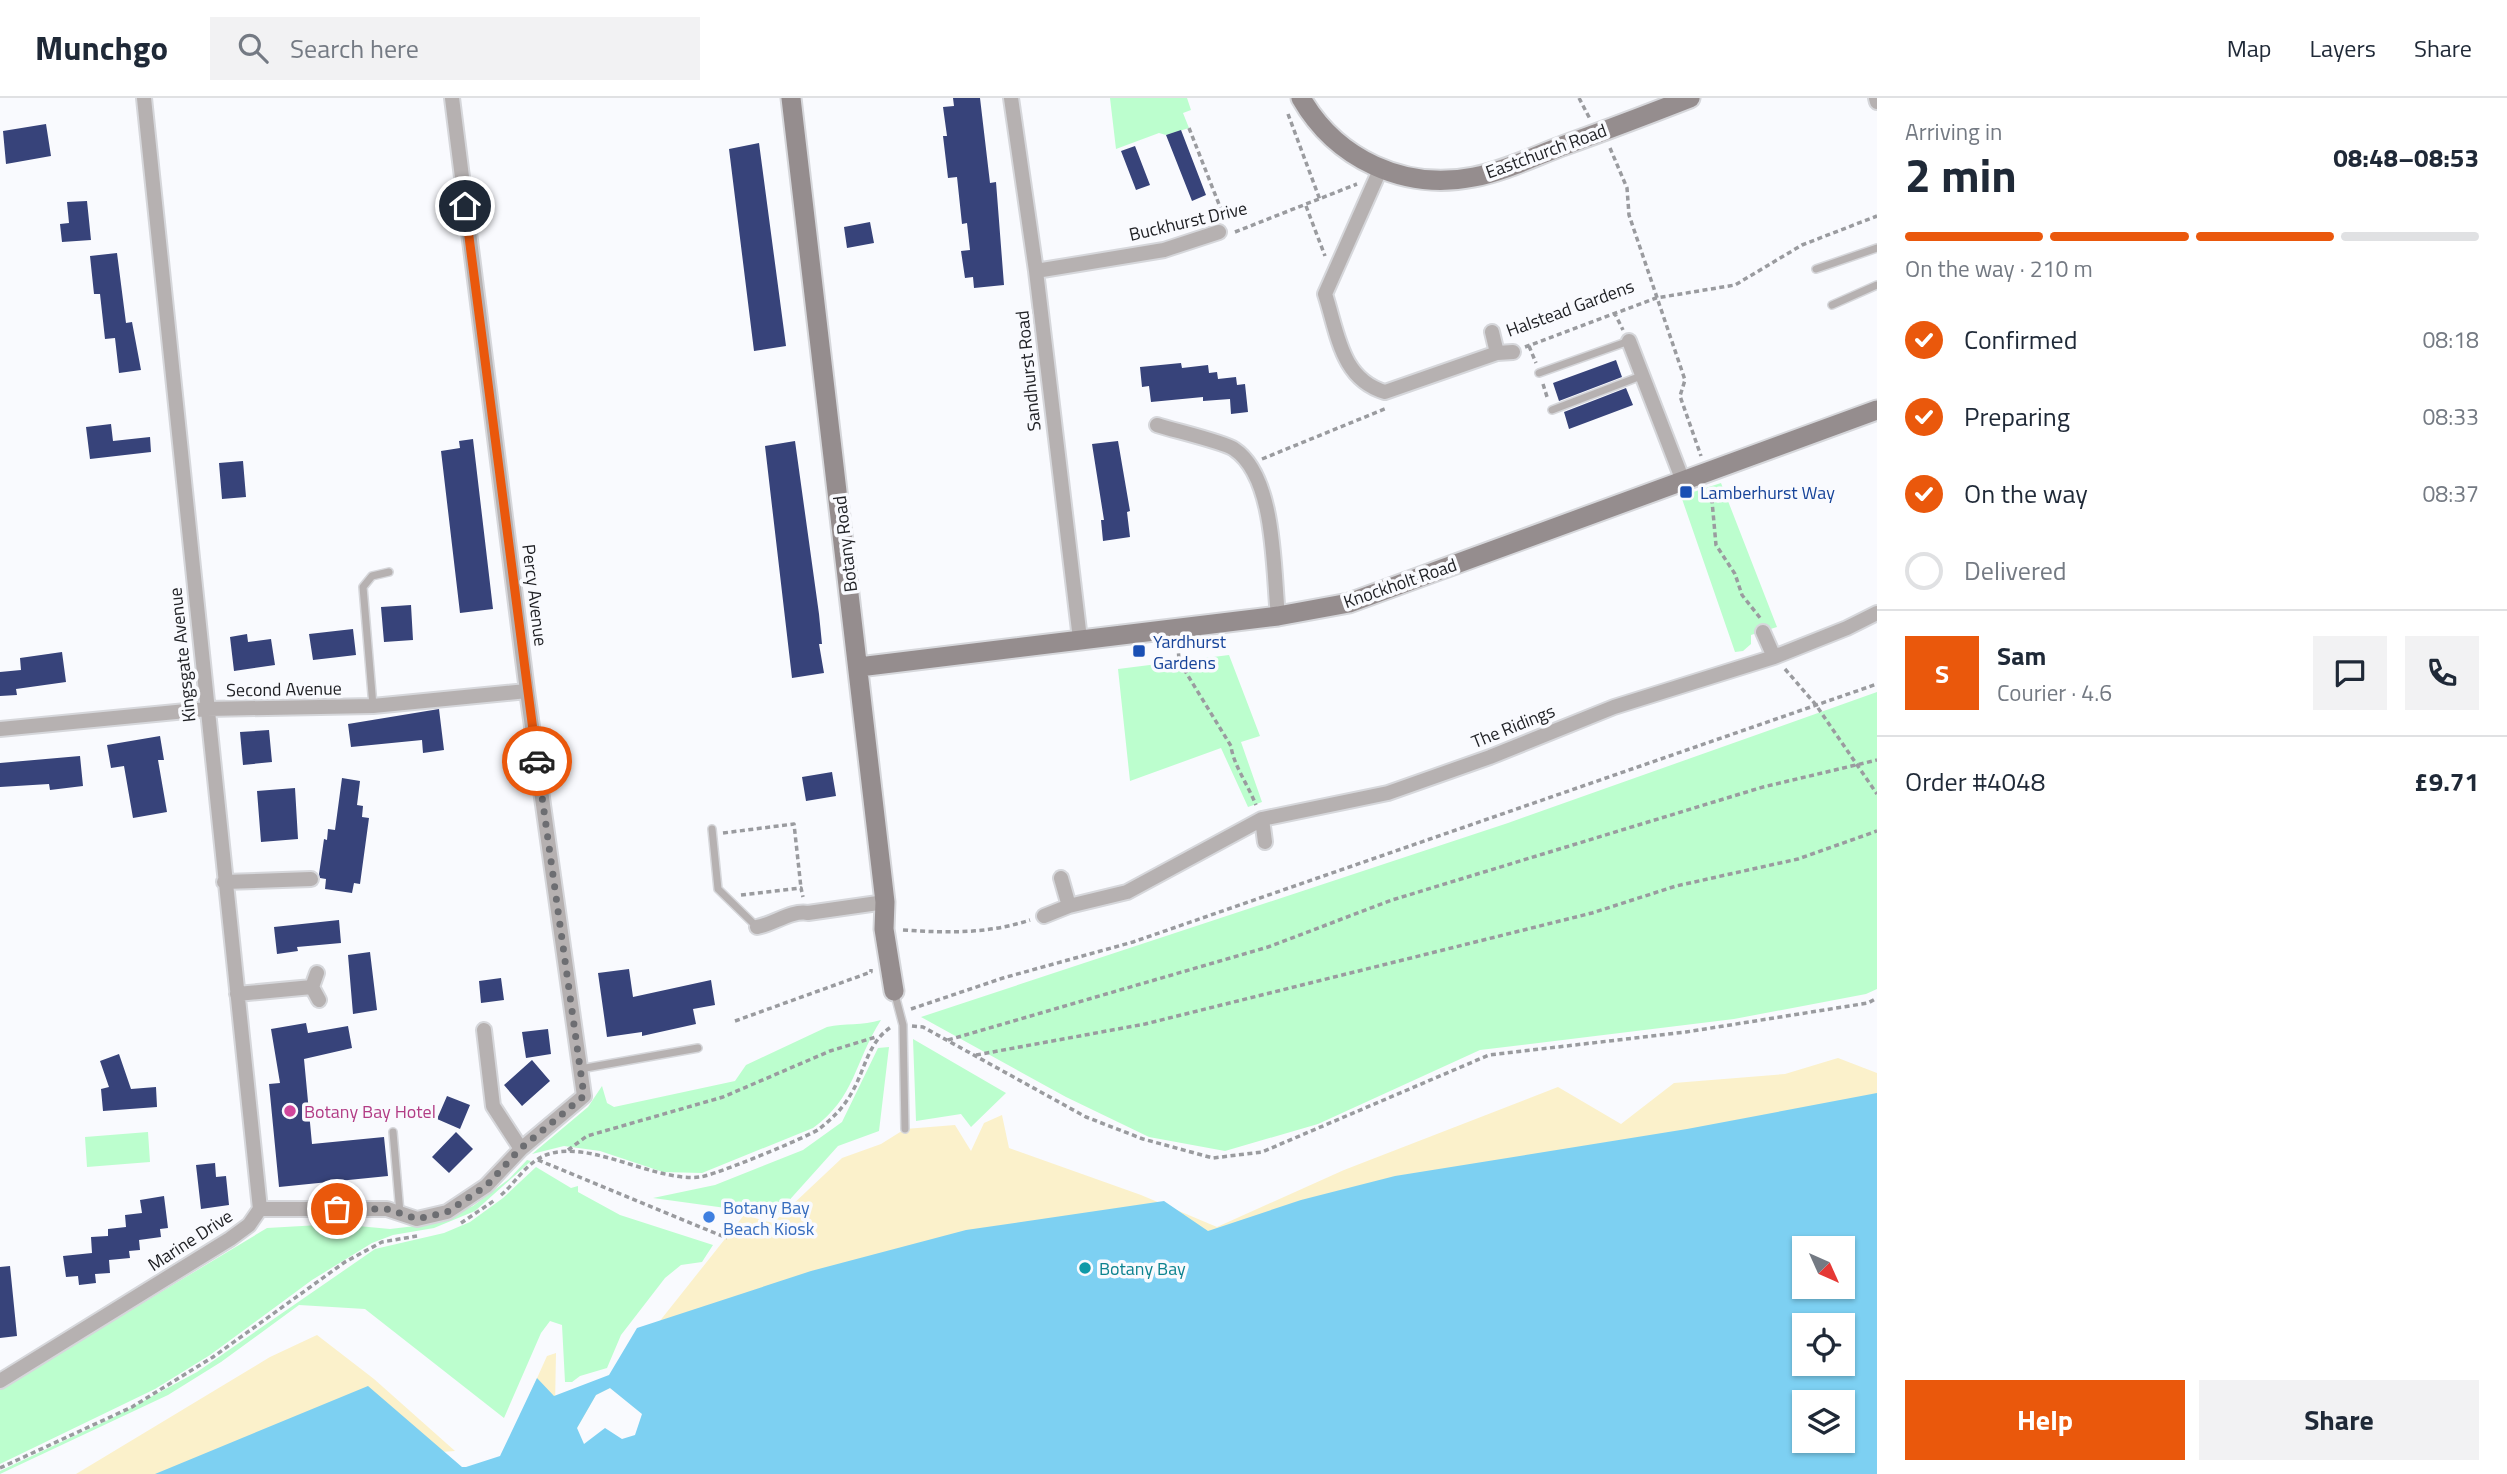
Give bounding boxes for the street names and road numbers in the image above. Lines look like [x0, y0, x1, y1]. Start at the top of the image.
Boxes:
street label: Eastchurch Road [1482, 117, 1610, 185]
street label: Buckhurst Drive [1126, 194, 1250, 248]
street label: Halstead Gardens [1502, 272, 1638, 344]
street label: Sandhurst Road [1008, 309, 1048, 433]
street label: Botany Road [826, 494, 864, 594]
street label: Percy Avenue [515, 542, 555, 648]
street label: Knockholt Road [1340, 551, 1460, 615]
street label: Kingsgate Avenue [162, 586, 202, 724]
street label: Second Avenue [226, 674, 342, 704]
street label: The Ridings [1467, 697, 1559, 755]
street label: Marine Drive [142, 1202, 238, 1278]

